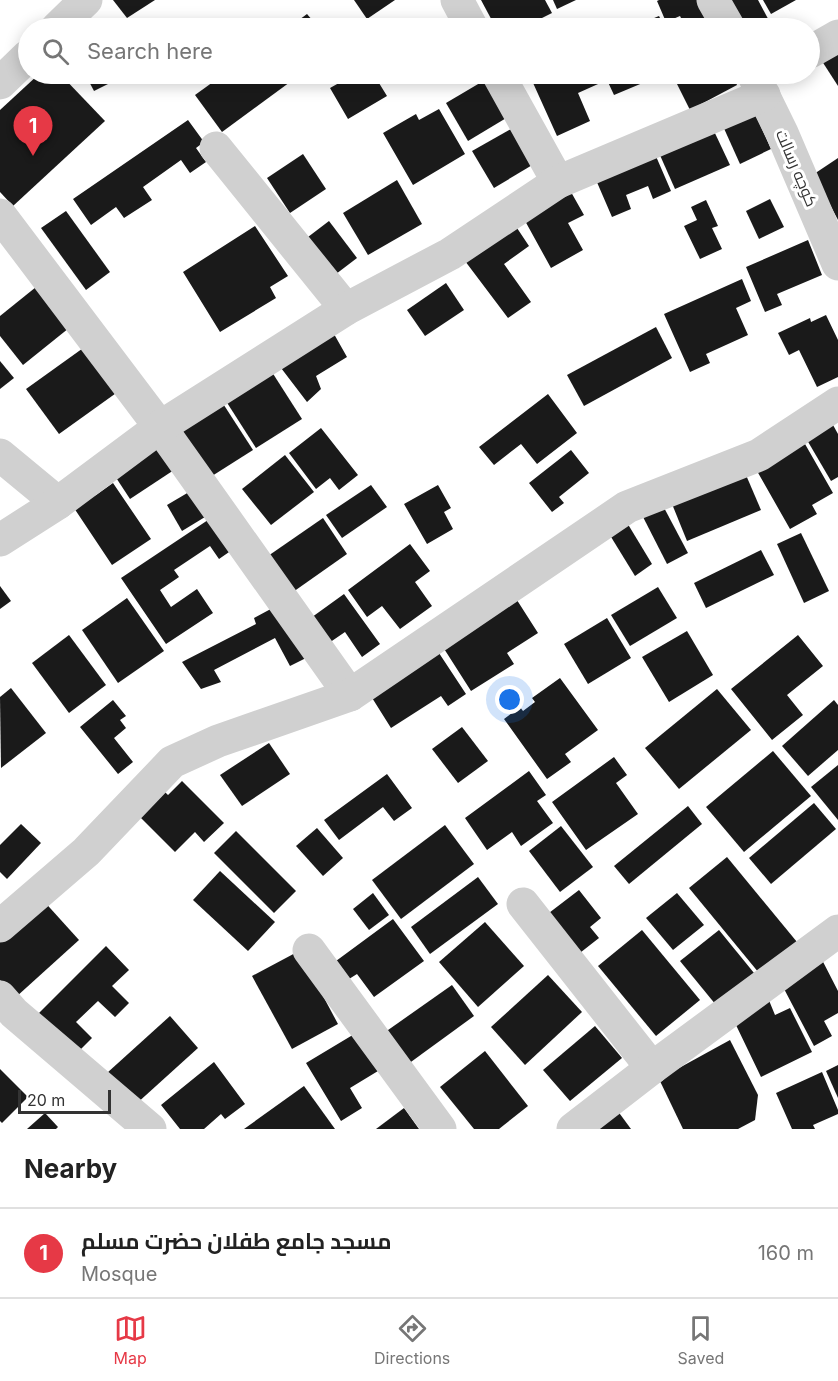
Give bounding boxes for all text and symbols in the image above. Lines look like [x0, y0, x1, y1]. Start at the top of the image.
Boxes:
search box [18, 18, 820, 84]
icon: search [39, 35, 72, 68]
text: Search here [87, 38, 213, 64]
pin: 1 [14, 106, 52, 156]
street label: کوچه رسالت [770, 127, 822, 210]
your location [495, 685, 524, 714]
scale bar [18, 1087, 111, 1114]
text: 20 m [27, 1090, 65, 1110]
text: Nearby [24, 1153, 117, 1184]
text: مسجد جامع طفلان حضرت مسلم [81, 1228, 391, 1254]
text: 1 [39, 1241, 48, 1265]
text: 160 m [758, 1241, 814, 1265]
text: Mosque [81, 1262, 157, 1286]
tab: Map [114, 1312, 147, 1368]
tab: Directions [374, 1312, 450, 1368]
tab: Saved [678, 1312, 724, 1368]

